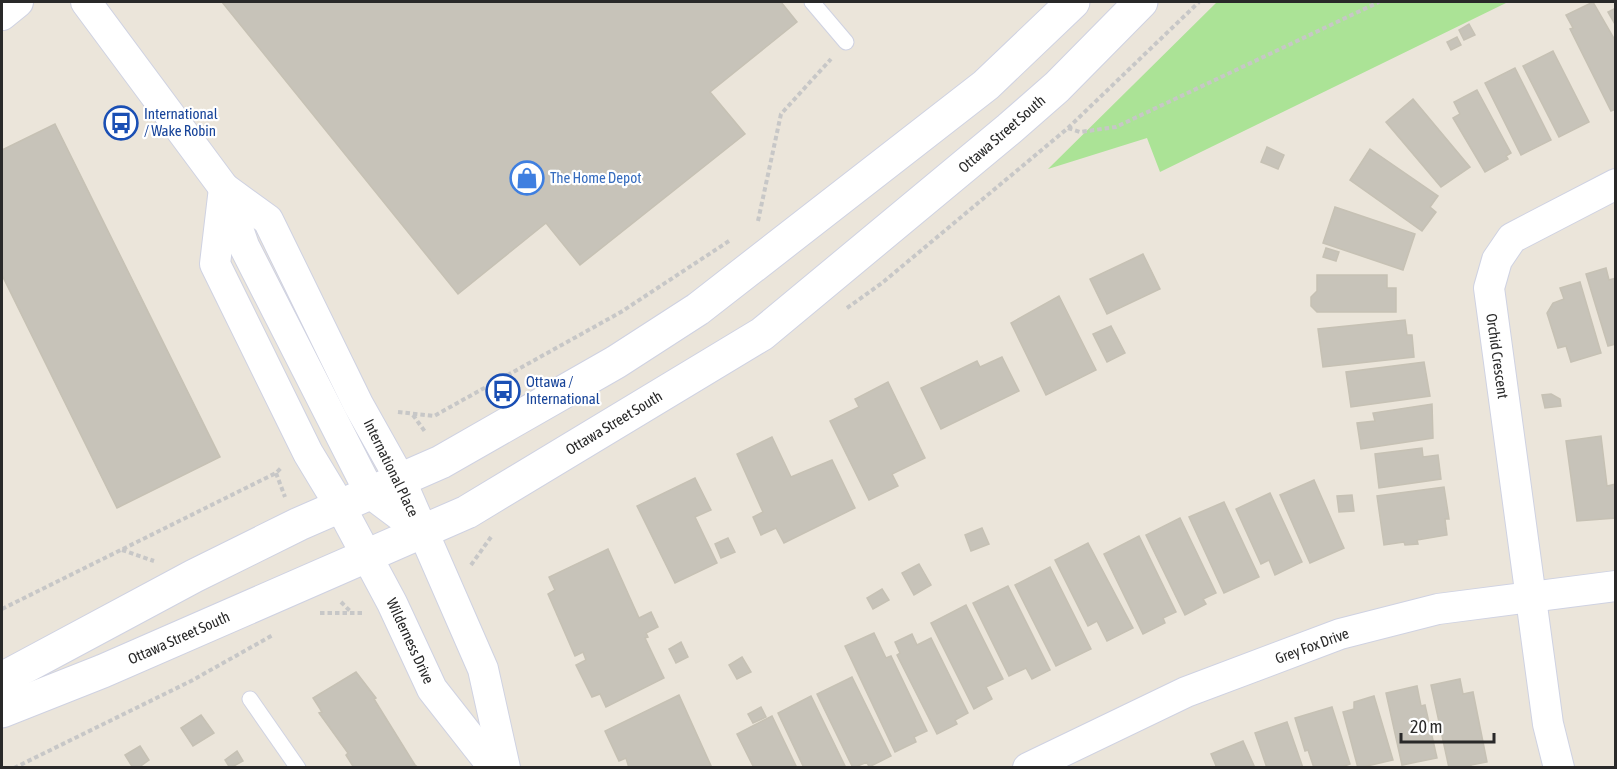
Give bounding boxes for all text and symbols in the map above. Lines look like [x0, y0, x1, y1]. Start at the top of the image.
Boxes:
street label: Ottawa Street South [955, 91, 1049, 176]
bus stop icon: International / Wake Robin [103, 105, 139, 141]
place label: International / Wake Robin [144, 105, 218, 139]
shop icon: The Home Depot [509, 160, 545, 196]
place label: The Home Depot [550, 169, 642, 186]
street label: Orchid Crescent [1483, 312, 1512, 400]
bus stop icon: Ottawa / International [485, 373, 521, 409]
place label: Ottawa / International [526, 373, 600, 407]
street label: Ottawa Street South [562, 387, 665, 458]
street label: International Place [360, 416, 423, 520]
street label: Wilderness Drive [383, 595, 438, 686]
street label: Ottawa Street South [125, 608, 232, 668]
street label: Grey Fox Drive [1273, 624, 1351, 667]
scale bar [1401, 706, 1494, 744]
text: 20 m [1410, 716, 1442, 737]

